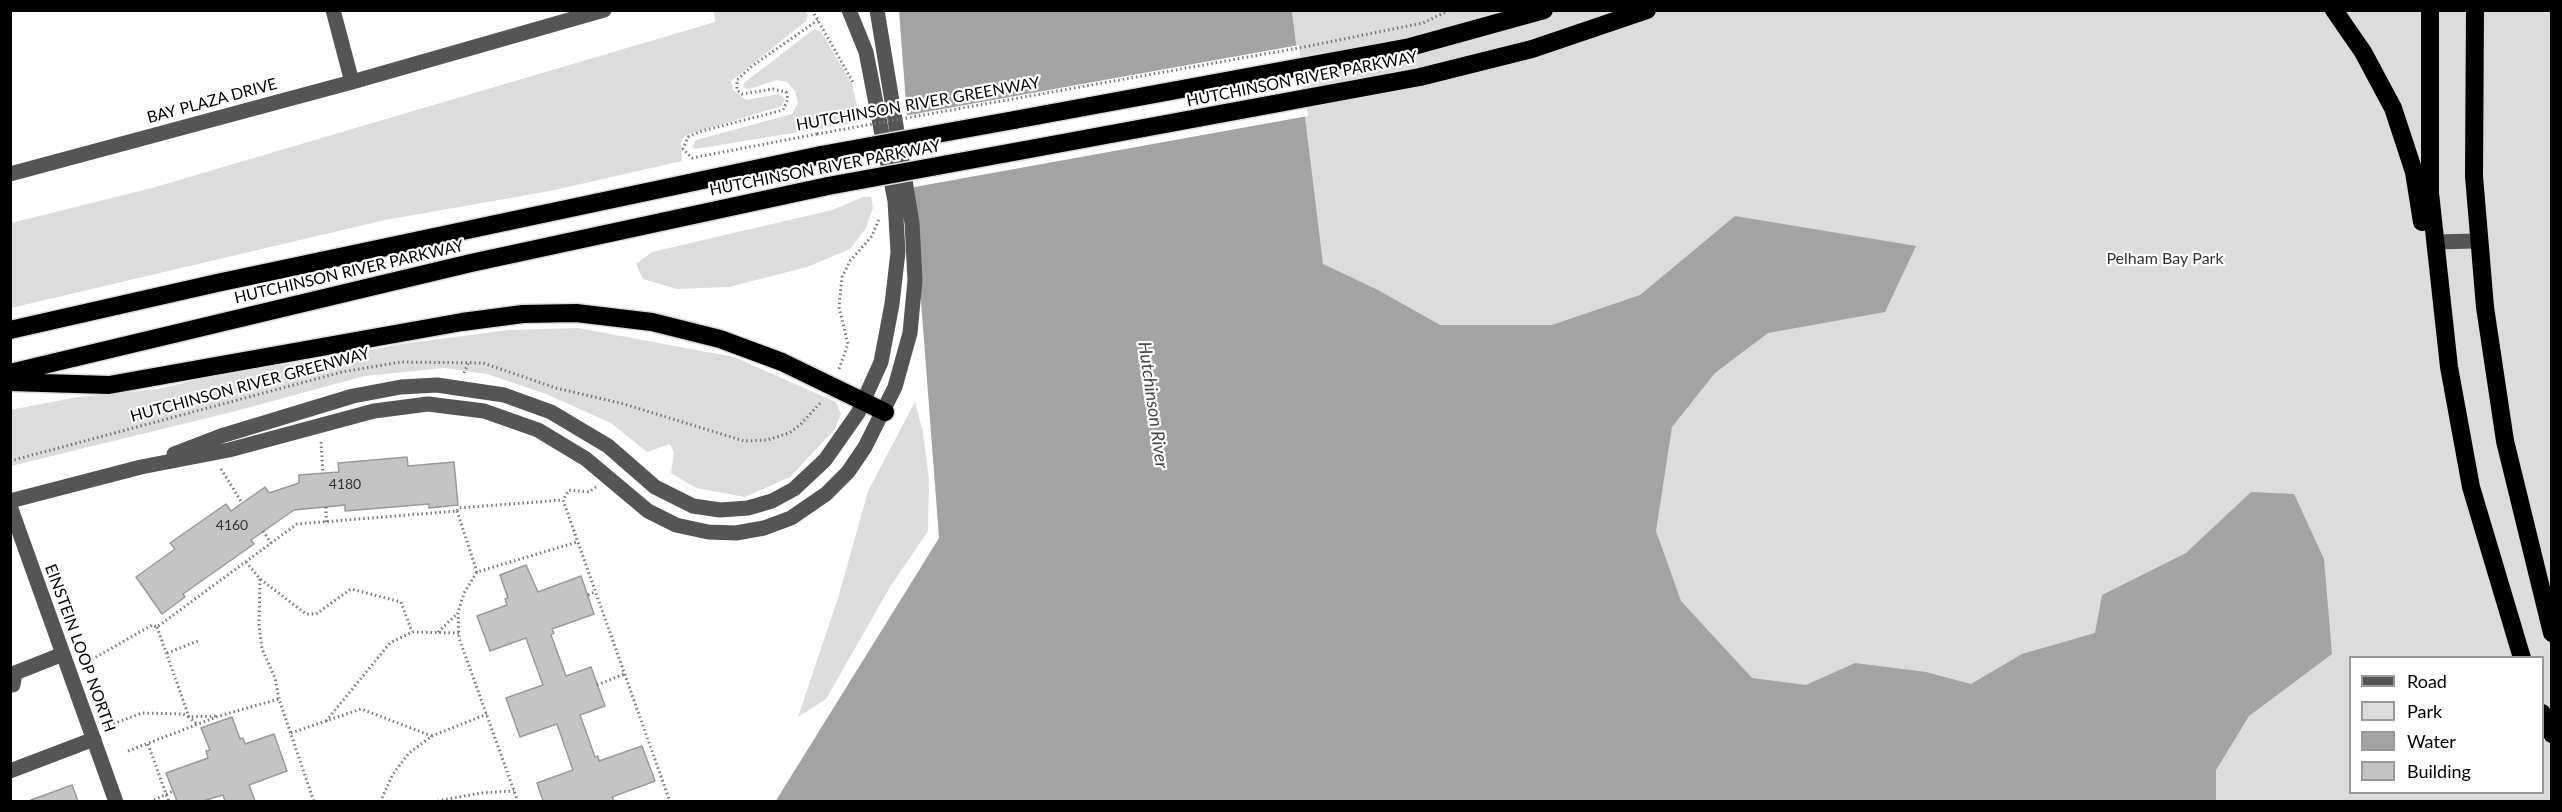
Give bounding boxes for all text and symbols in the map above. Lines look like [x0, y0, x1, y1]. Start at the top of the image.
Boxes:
street label: HUTCHINSON RIVER PARKWAY [1185, 47, 1419, 111]
street label: HUTCHINSON RIVER GREENWAY [795, 73, 1041, 135]
street label: BAY PLAZA DRIVE [145, 74, 279, 128]
street label: HUTCHINSON RIVER PARKWAY [708, 136, 942, 200]
street label: HUTCHINSON RIVER PARKWAY [232, 236, 466, 308]
park label: Pelham Bay Park [2106, 249, 2224, 269]
water label: Hutchinson River [1133, 340, 1173, 470]
street label: HUTCHINSON RIVER GREENWAY [128, 344, 372, 426]
house number: 4180 [329, 476, 361, 492]
house number: 4160 [216, 517, 248, 533]
street label: EINSTEIN LOOP NORTH [41, 561, 119, 735]
legend [2349, 656, 2544, 794]
text: Road [2407, 670, 2447, 692]
text: Park [2407, 700, 2442, 722]
text: Water [2407, 730, 2456, 752]
text: Building [2407, 760, 2471, 782]

